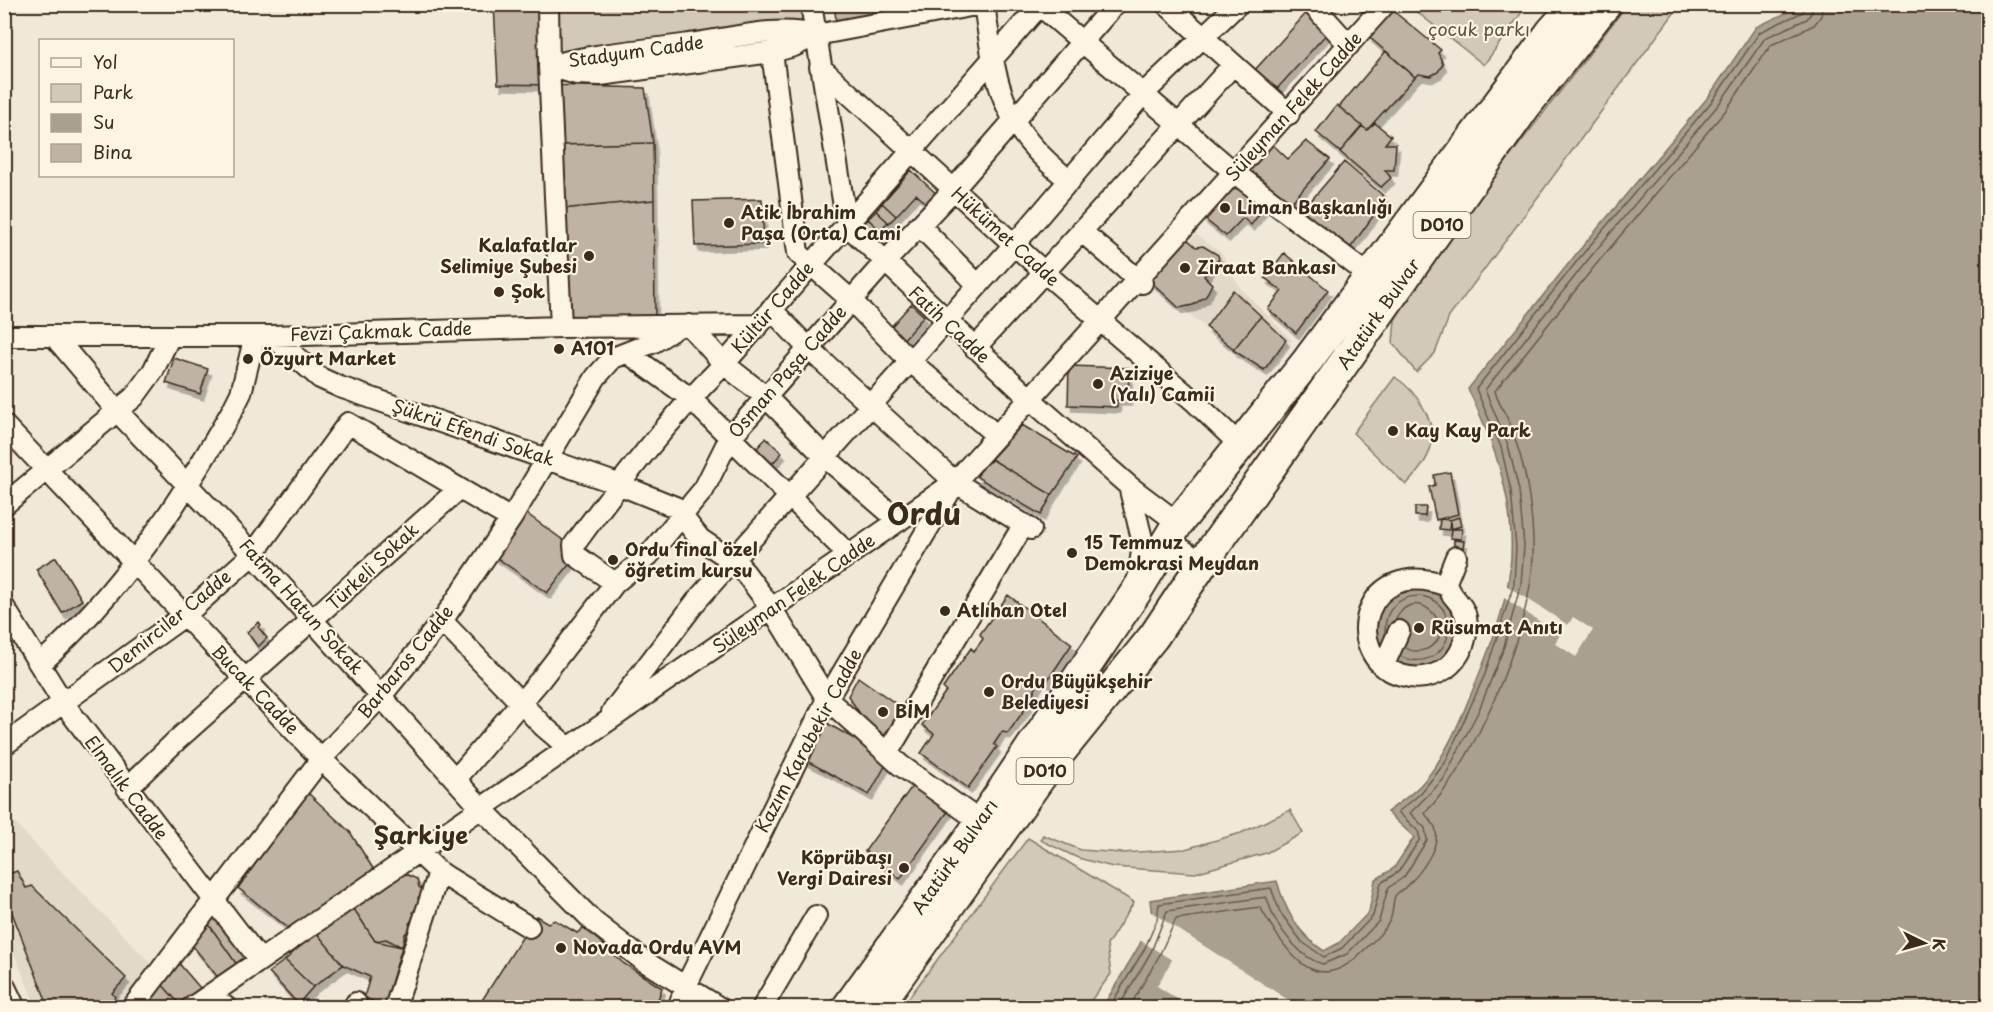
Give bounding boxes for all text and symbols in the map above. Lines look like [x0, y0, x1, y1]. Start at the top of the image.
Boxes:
park label: çocuk parkı [1428, 15, 1530, 42]
street label: Süleyman Felek Cadde [1218, 25, 1368, 187]
street label: Stadyum Cadde [566, 28, 705, 73]
legend [39, 39, 234, 177]
text: Yol [93, 48, 118, 75]
text: Park [93, 78, 133, 105]
text: Su [93, 108, 114, 135]
text: Bina [93, 138, 133, 165]
street label: Hükümet Cadde [946, 180, 1066, 292]
place label: Liman Başkanlığı [1237, 193, 1392, 220]
place label: Atik İbrahim Paşa (Orta) Cami [741, 198, 901, 246]
marker: Liman Başkanlığı [1218, 201, 1232, 215]
road number: D010 [1414, 212, 1470, 238]
marker: Atik İbrahim Paşa (Orta) Cami [722, 216, 736, 230]
place label: Kalafatlar Selimiye Şubesi [440, 231, 578, 279]
marker: Kalafatlar Selimiye Şubesi [582, 249, 596, 263]
street label: Atatürk Bulvar [1329, 252, 1426, 374]
place label: Ziraat Bankası [1197, 253, 1336, 280]
street label: Kültür Cadde [724, 255, 819, 359]
marker: Ziraat Bankası [1178, 261, 1192, 275]
place label: Şok [511, 277, 546, 304]
street label: Fatih Cadde [903, 279, 997, 369]
marker: Şok [492, 285, 506, 299]
street label: Osman Paşa Cadde [722, 299, 852, 443]
street label: Fevzi Çakmak Cadde [290, 314, 472, 347]
place label: A101 [571, 334, 614, 361]
marker: A101 [552, 342, 566, 356]
place label: Özyurt Market [260, 344, 397, 371]
marker: Özyurt Market [241, 352, 255, 366]
place label: Aziziye (Yalı) Camii [1110, 359, 1215, 407]
marker: Aziziye (Yalı) Camii [1091, 377, 1105, 391]
street label: Şükrü Efendi Sokak [388, 391, 558, 472]
place label: Kay Kay Park [1405, 416, 1531, 443]
marker: Kay Kay Park [1386, 424, 1400, 438]
district label: Ordu [887, 490, 961, 535]
street label: Türkeli Sokak [320, 516, 424, 616]
street label: Süleyman Felek Cadde [706, 526, 880, 659]
place label: 15 Temmuz Demokrasi Meydan [1084, 528, 1259, 576]
street label: Fatma Hatun Sokak [234, 532, 371, 680]
place label: Ordu final özel öğretim kursu [625, 535, 757, 583]
marker: 15 Temmuz Demokrasi Meydan [1065, 546, 1079, 560]
marker: Ordu final özel öğretim kursu [606, 553, 620, 567]
street label: Demirciler Cadde [102, 563, 236, 679]
place label: Atlıhan Otel [957, 596, 1067, 623]
street label: Barbaros Cadde [351, 598, 459, 724]
marker: Atlıhan Otel [938, 604, 952, 618]
place label: Rüsumat Anıtı [1431, 613, 1563, 640]
marker: Rüsumat Anıtı [1412, 621, 1426, 635]
street label: Bucak Cadde [206, 638, 306, 740]
street label: Kazım Karabekir Cadde [748, 644, 868, 837]
place label: Ordu Büyükşehir Belediyesi [1001, 667, 1153, 715]
marker: Ordu Büyükşehir Belediyesi [982, 685, 996, 699]
place label: BİM [895, 697, 930, 724]
marker: BİM [876, 705, 890, 719]
street label: Elmalık Cadde [79, 729, 175, 845]
road number: D010 [1016, 758, 1074, 784]
street label: Atatürk Bulvarı [904, 793, 1004, 919]
district label: Şarkiye [374, 816, 468, 852]
place label: Köprübaşı Vergi Dairesi [777, 843, 892, 891]
marker: Köprübaşı Vergi Dairesi [897, 861, 911, 875]
north arrow [1894, 913, 1954, 973]
place label: Novada Ordu AVM [573, 933, 741, 960]
text: K [1927, 938, 1952, 952]
marker: Novada Ordu AVM [554, 941, 568, 955]

